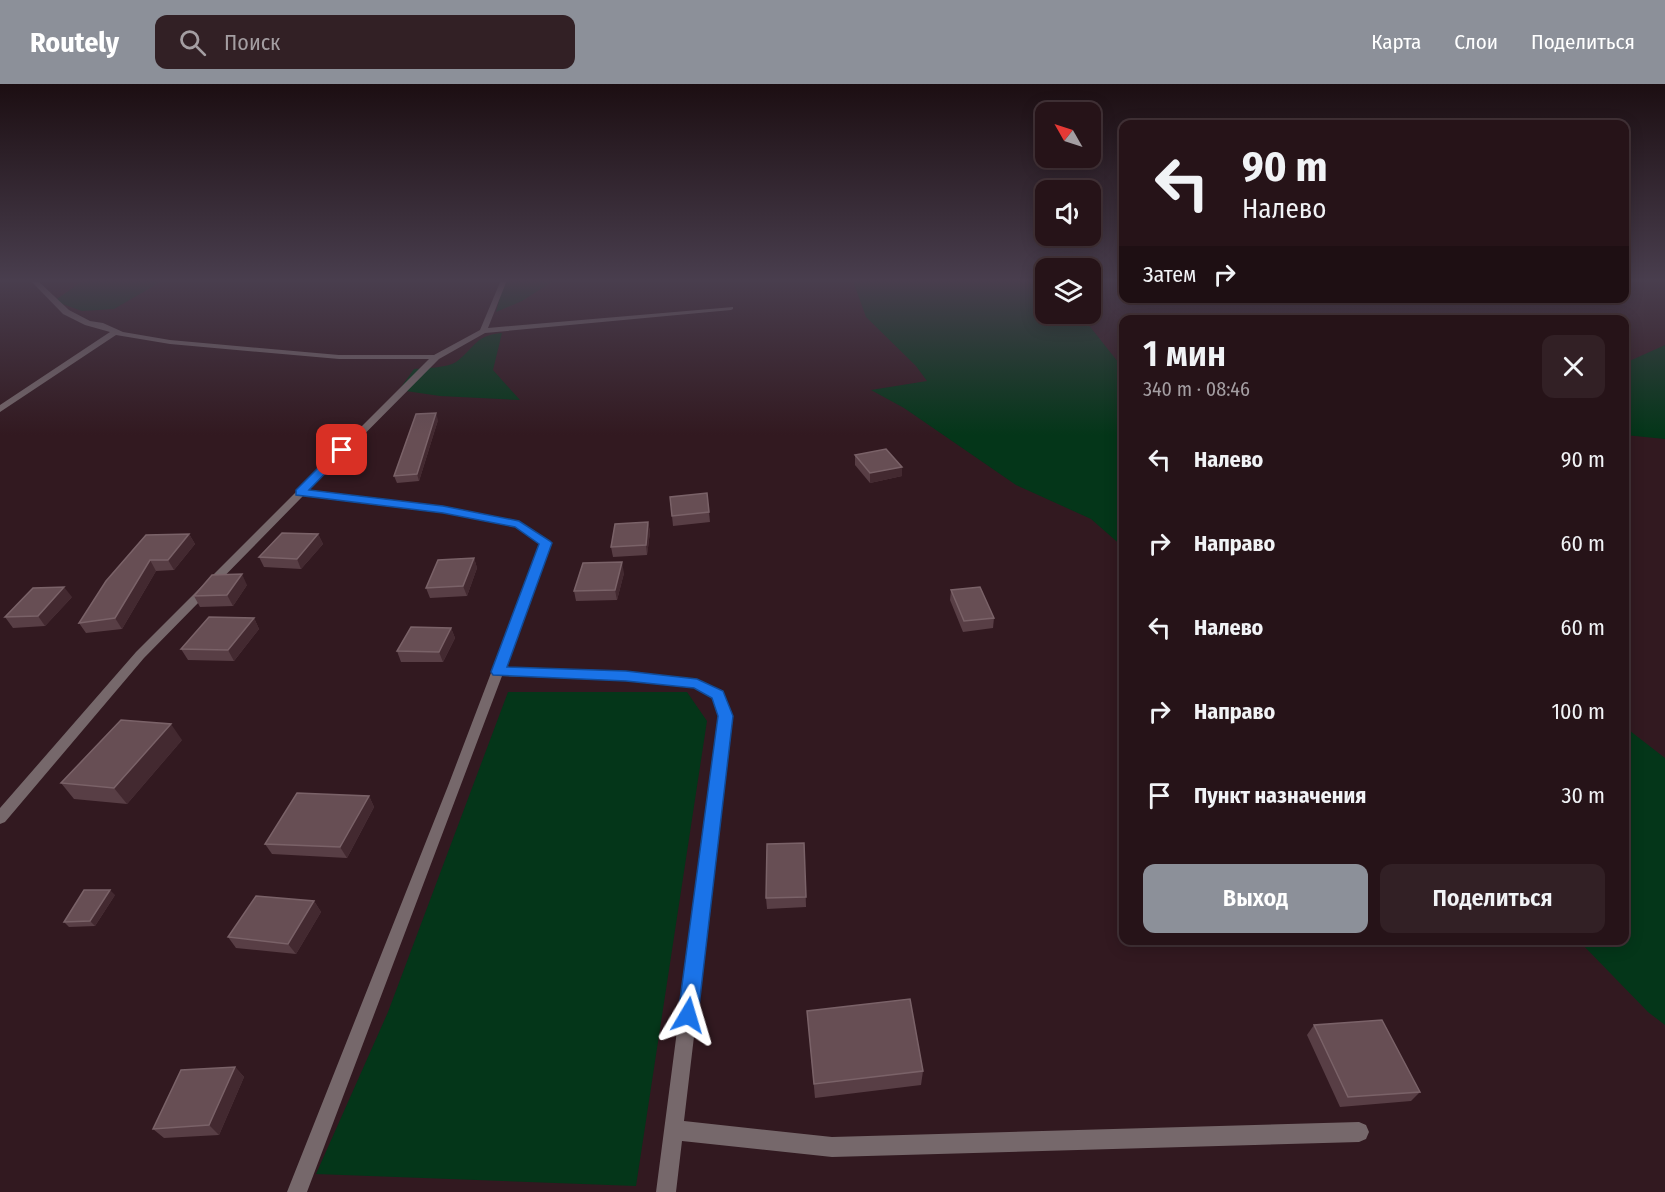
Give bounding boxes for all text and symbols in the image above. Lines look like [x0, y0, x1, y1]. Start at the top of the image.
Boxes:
search box [155, 15, 575, 69]
text: Routely [30, 26, 119, 59]
icon: search [176, 26, 209, 59]
text: Поиск [224, 29, 280, 56]
text: Карта [1371, 29, 1421, 55]
text: Слои [1454, 29, 1498, 55]
text: Поделиться [1531, 29, 1635, 55]
north arrow [1035, 102, 1101, 168]
map controls [1035, 102, 1101, 324]
text: 90 m [1242, 142, 1327, 192]
icon: left [1143, 144, 1221, 222]
button: sound [1035, 180, 1101, 246]
text: Налево [1242, 193, 1326, 225]
button: layers [1035, 258, 1101, 324]
icon: right [1208, 258, 1241, 291]
text: Затем [1143, 261, 1196, 288]
text: 1 мин [1143, 332, 1226, 376]
button: close [1542, 335, 1605, 398]
text: 340 m · 08:46 [1143, 377, 1250, 401]
pin [316, 424, 367, 475]
icon: arrive [325, 433, 358, 466]
icon: left [1143, 443, 1176, 476]
text: Налево [1194, 446, 1263, 473]
text: 90 m [1561, 446, 1605, 473]
icon: right [1143, 527, 1176, 560]
text: Направо [1194, 530, 1275, 557]
text: 60 m [1561, 530, 1605, 557]
icon: left [1143, 611, 1176, 644]
text: Налево [1194, 614, 1263, 641]
text: 60 m [1561, 614, 1605, 641]
icon: right [1143, 695, 1176, 728]
text: Направо [1194, 698, 1275, 725]
text: 100 m [1551, 698, 1605, 725]
icon: arrive [1143, 779, 1176, 812]
text: Пункт назначения [1194, 782, 1366, 809]
text: 30 m [1562, 782, 1605, 809]
button: Выход [1143, 864, 1368, 933]
button: Поделиться [1380, 864, 1605, 933]
position arrow [656, 983, 720, 1047]

